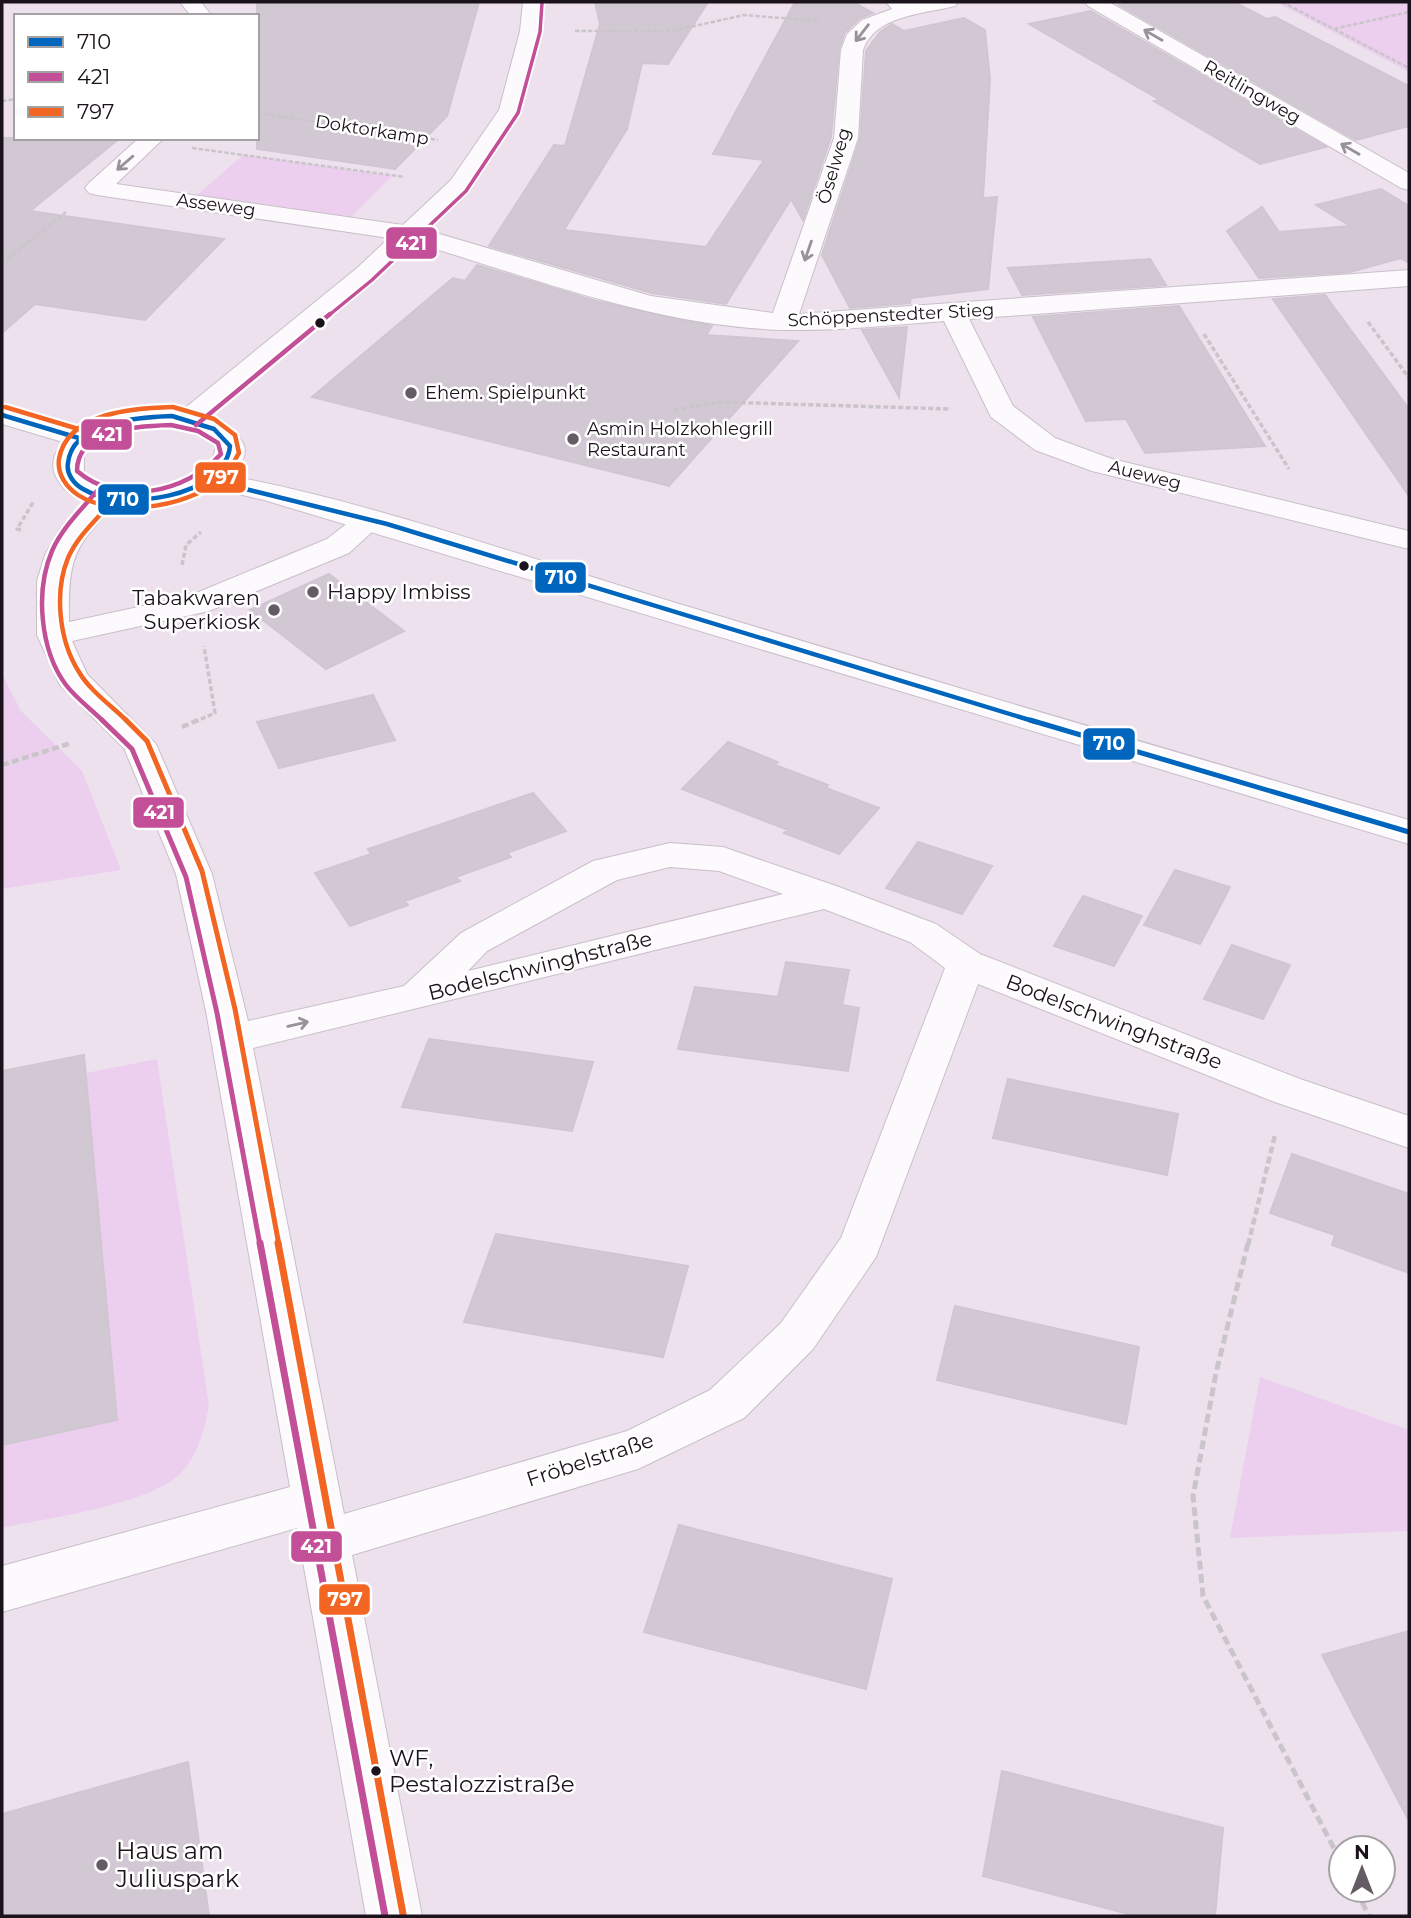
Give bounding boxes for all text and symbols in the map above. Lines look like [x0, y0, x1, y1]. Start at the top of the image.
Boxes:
legend [14, 14, 259, 140]
one-way arrow [855, 24, 870, 43]
one-way arrow [1143, 28, 1164, 41]
text: 710 [77, 29, 111, 54]
street label: Reitlingweg [1199, 55, 1305, 129]
text: 421 [77, 64, 110, 89]
text: 797 [77, 99, 114, 124]
street label: Doktorkamp [314, 110, 430, 150]
street label: Öselweg [813, 125, 855, 207]
one-way arrow [1340, 142, 1361, 155]
one-way arrow [116, 155, 134, 171]
street label: Asseweg [175, 189, 257, 221]
line badge: 421 [385, 226, 438, 260]
text: 421 [395, 232, 427, 255]
one-way arrow [801, 239, 813, 261]
street label: Schöppenstedter Stieg [787, 299, 995, 331]
unlabelled marker [313, 316, 327, 330]
place label: Ehem. Spielpunkt [425, 382, 586, 404]
marker: Ehem. Spielpunkt [403, 385, 419, 401]
line badge: 421 [80, 418, 133, 451]
place label: Asmin Holzkohlegrill Restaurant [587, 418, 773, 461]
text: 421 [91, 423, 123, 446]
marker: Asmin Holzkohlegrill Restaurant [565, 431, 581, 447]
street label: Aueweg [1106, 455, 1184, 495]
line badge: 797 [194, 461, 247, 494]
text: 797 [203, 466, 239, 489]
line badge: 710 [97, 483, 150, 516]
text: 710 [107, 488, 139, 511]
unlabelled marker [517, 559, 531, 573]
line badge: 710 [534, 561, 587, 594]
text: 710 [545, 566, 577, 589]
place label: Happy Imbiss [327, 579, 471, 604]
marker: Happy Imbiss [305, 584, 321, 600]
place label: Tabakwaren Superkiosk [132, 585, 260, 634]
marker: Tabakwaren Superkiosk [266, 602, 282, 618]
line badge: 710 [1082, 727, 1136, 761]
text: 710 [1093, 732, 1125, 755]
line badge: 421 [132, 796, 185, 829]
text: 421 [143, 801, 175, 824]
street label: Bodelschwinghstraße [425, 926, 654, 1005]
street label: Bodelschwinghstraße [1002, 969, 1226, 1074]
one-way arrow [286, 1017, 308, 1030]
street label: Fröbelstraße [523, 1427, 657, 1492]
line badge: 421 [290, 1530, 343, 1563]
text: 421 [300, 1535, 332, 1558]
line badge: 797 [318, 1583, 371, 1616]
text: 797 [327, 1588, 363, 1611]
place label: WF, Pestalozzistraße [389, 1744, 575, 1798]
marker: WF, Pestalozzistraße [369, 1764, 383, 1778]
north arrow [1327, 1834, 1397, 1904]
place label: Haus am Juliuspark [115, 1836, 240, 1893]
text: N [1354, 1841, 1370, 1864]
marker: Haus am Juliuspark [94, 1857, 110, 1873]

